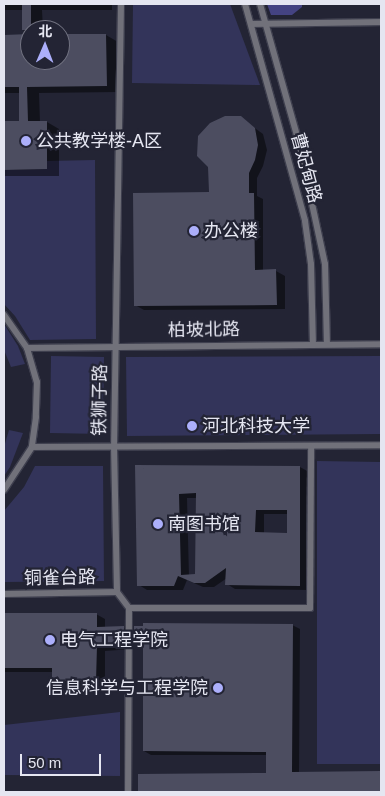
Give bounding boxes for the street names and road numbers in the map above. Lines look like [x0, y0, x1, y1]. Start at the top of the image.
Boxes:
street label: 曹妃甸路 [286, 130, 326, 206]
street label: 柏坡北路 [168, 319, 240, 341]
street label: 铁狮子路 [89, 364, 111, 436]
street label: 铜雀台路 [24, 567, 96, 589]

